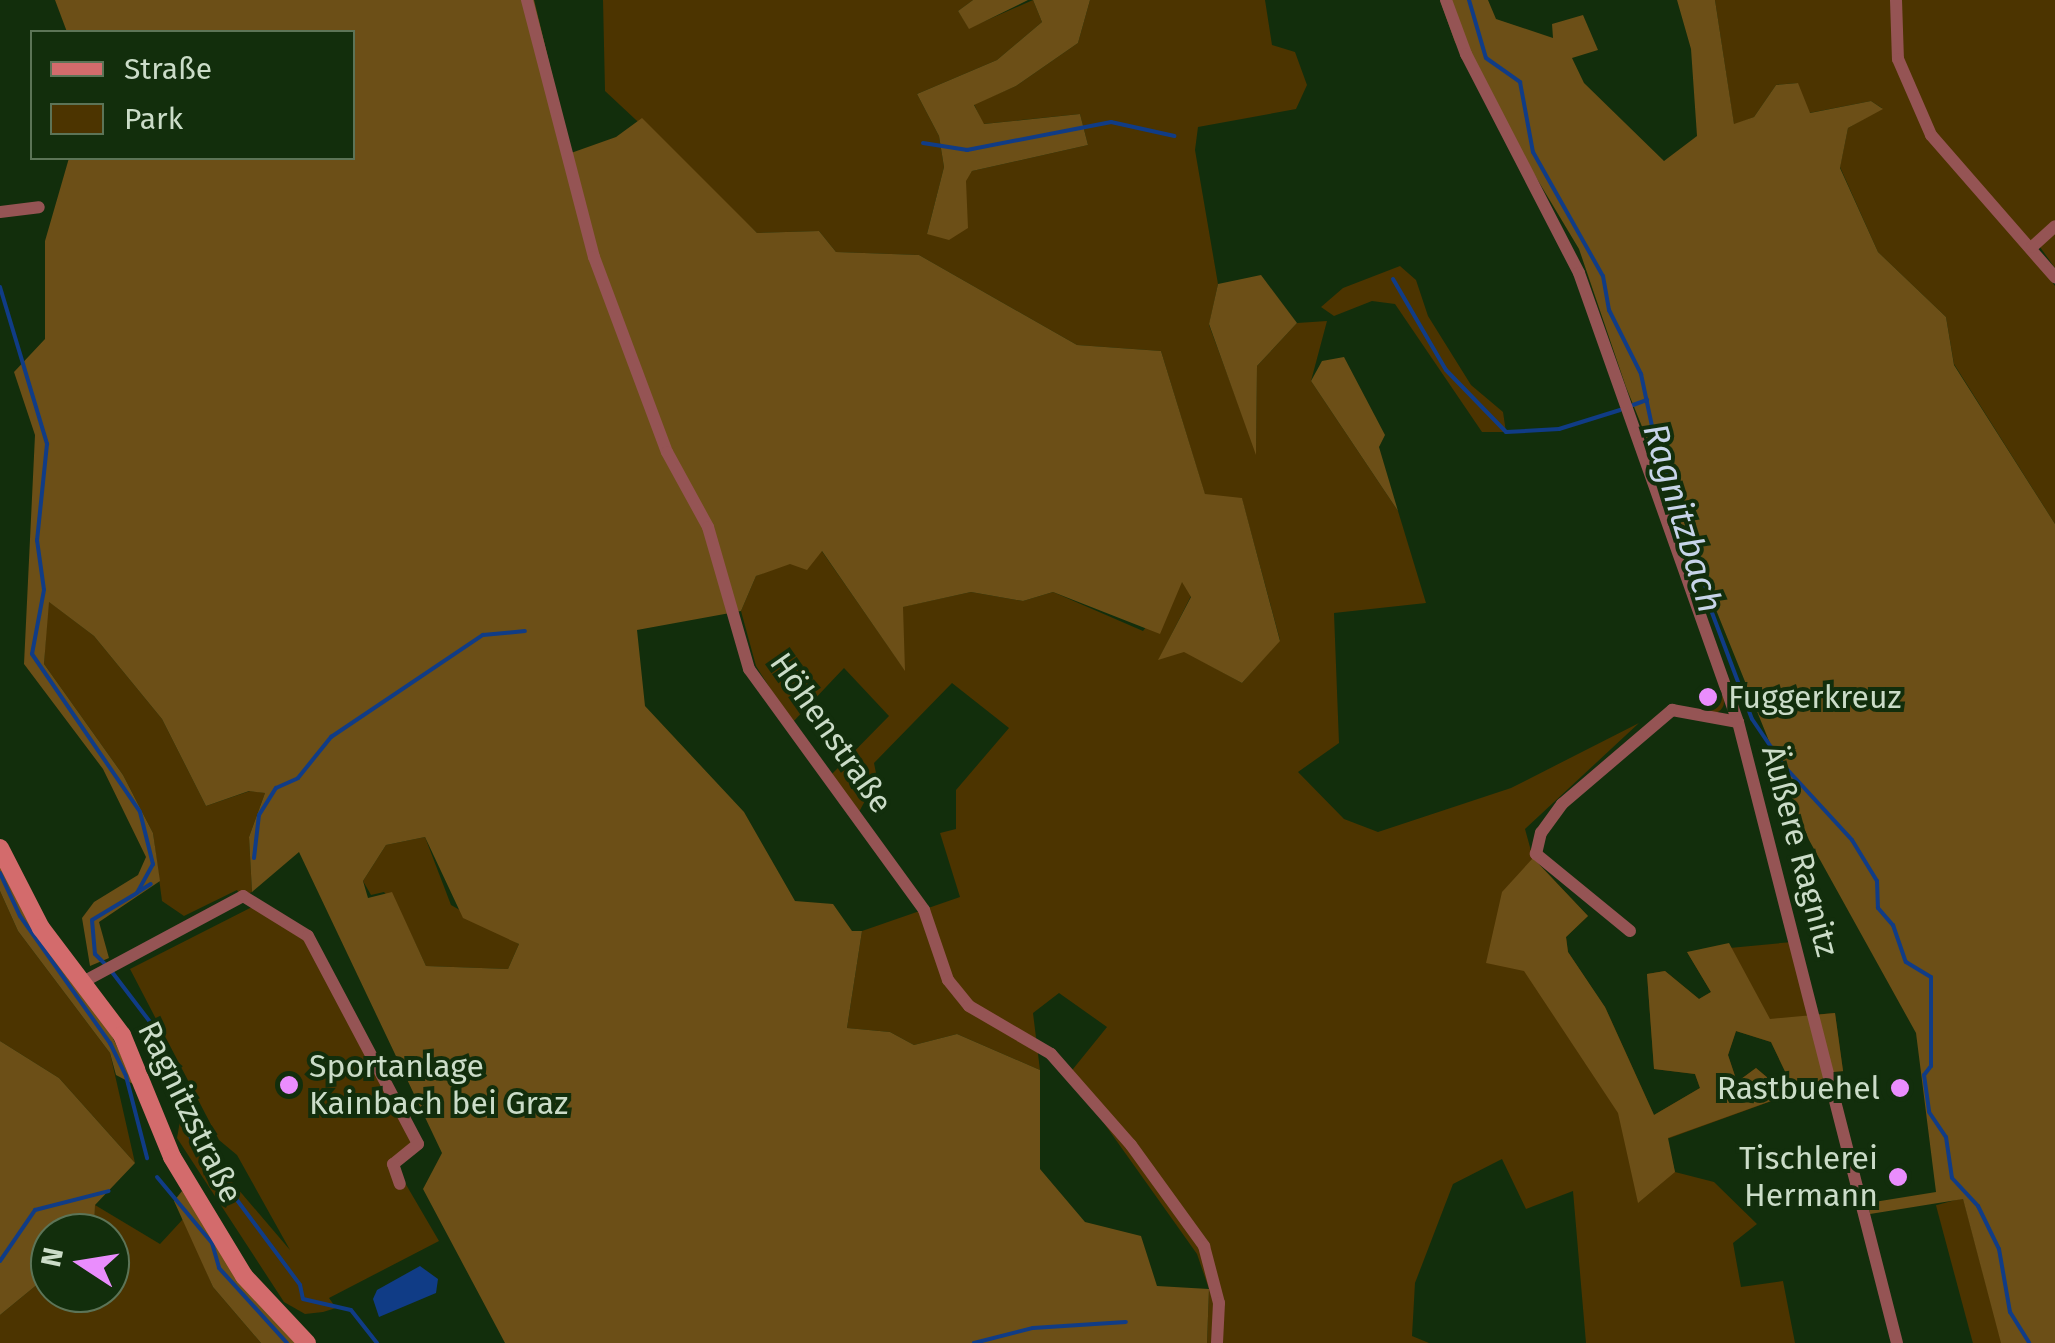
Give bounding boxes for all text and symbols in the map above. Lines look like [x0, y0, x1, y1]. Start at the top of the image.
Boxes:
legend [30, 30, 355, 160]
text: Straße [124, 51, 212, 87]
text: Park [124, 101, 183, 137]
water label: Ragnitzbach [1634, 418, 1732, 618]
street label: Höhenstraße [762, 645, 900, 821]
place label: Fuggerkreuz [1728, 678, 1902, 716]
marker: Fuggerkreuz [1697, 686, 1719, 708]
street label: Äußere Ragnitz [1753, 741, 1847, 961]
street label: Ragnitzstraße [129, 1015, 251, 1209]
place label: Sportanlage Kainbach bei Graz [309, 1048, 568, 1123]
place label: Rastbuehel [1717, 1069, 1880, 1107]
marker: Sportanlage Kainbach bei Graz [278, 1074, 300, 1096]
marker: Rastbuehel [1889, 1077, 1911, 1099]
place label: Tischlerei Hermann [1739, 1140, 1878, 1215]
marker: Tischlerei Hermann [1887, 1166, 1909, 1188]
north arrow [30, 1213, 130, 1313]
text: N [34, 1245, 70, 1270]

